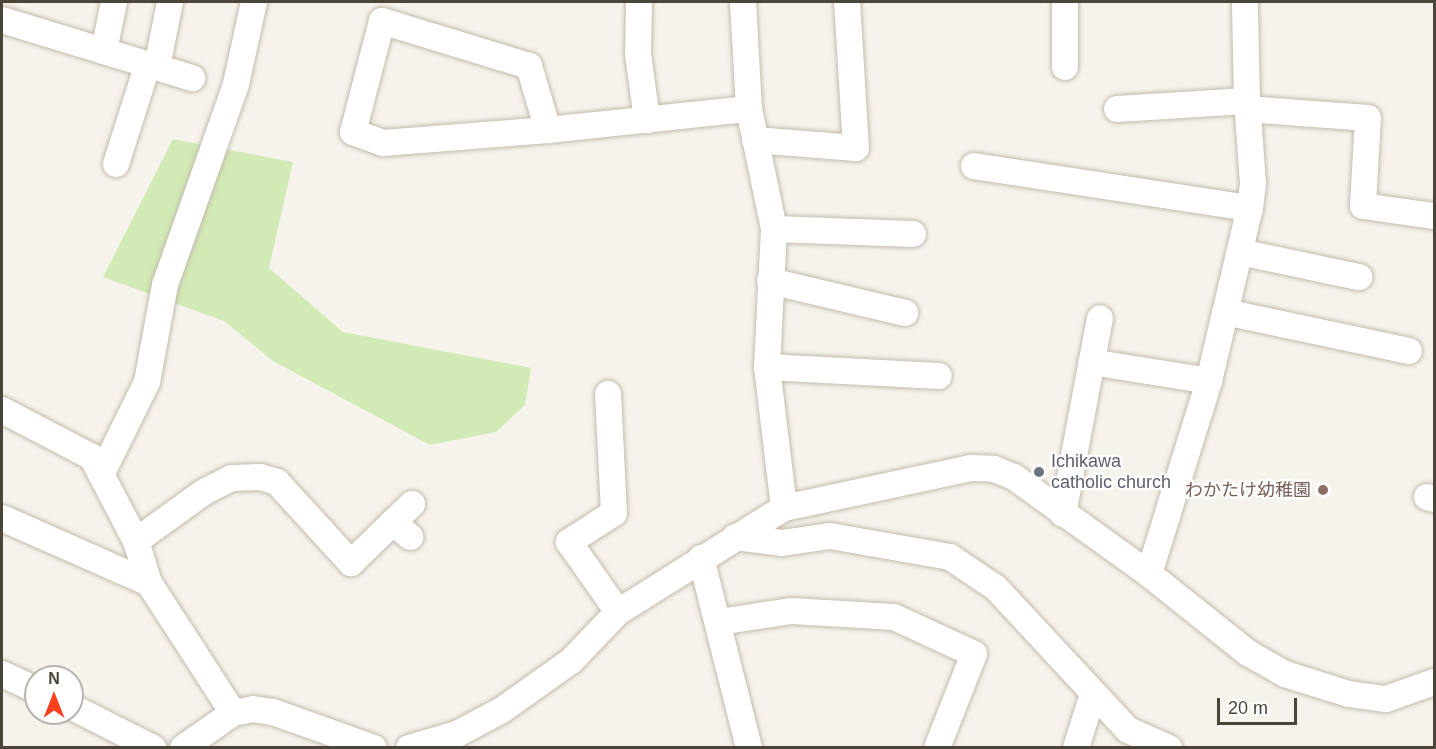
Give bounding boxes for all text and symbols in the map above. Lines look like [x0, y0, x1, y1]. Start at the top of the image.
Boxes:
place label: Ichikawa catholic church [1051, 451, 1171, 494]
marker: Ichikawa catholic church [1032, 465, 1046, 479]
place label: わかたけ幼稚園 [1185, 479, 1311, 501]
marker: わかたけ幼稚園 [1316, 483, 1330, 497]
north arrow [24, 665, 84, 725]
text: N [48, 670, 60, 687]
scale bar [1220, 686, 1300, 724]
text: 20 m [1228, 698, 1268, 718]

